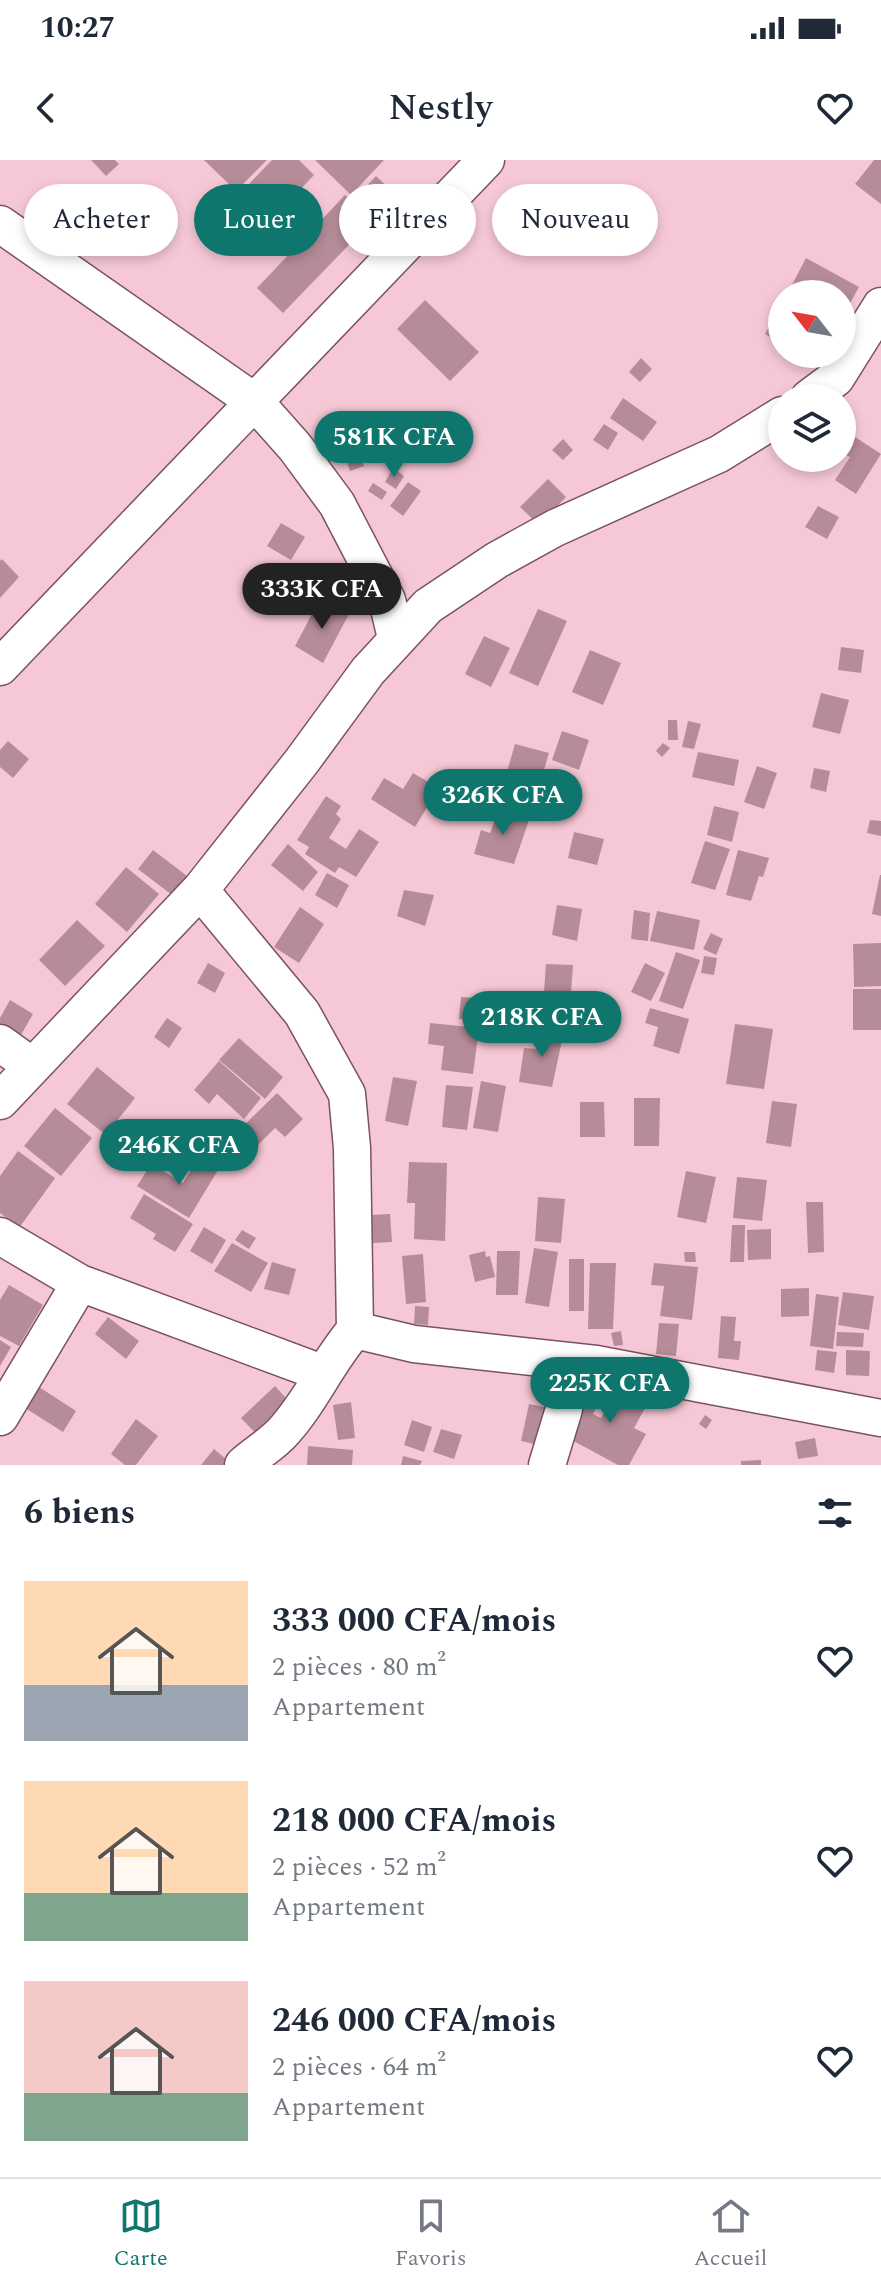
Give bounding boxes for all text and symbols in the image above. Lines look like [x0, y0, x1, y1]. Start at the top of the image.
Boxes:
text: 10:27 [40, 5, 115, 51]
text: Nestly [388, 81, 493, 136]
icon: back [24, 86, 68, 130]
icon: heart [813, 86, 857, 130]
chip: Acheter [24, 184, 178, 256]
chip: Louer [194, 184, 323, 256]
chip: Filtres [339, 184, 476, 256]
chip: Nouveau [492, 184, 658, 256]
north arrow [768, 280, 856, 368]
map controls [768, 280, 856, 472]
button: layers [768, 384, 856, 472]
pin: 581K CFA [311, 411, 477, 479]
text: 581K CFA [332, 417, 456, 457]
pin: 333K CFA [239, 563, 405, 631]
text: 333K CFA [260, 569, 384, 609]
pin: 326K CFA [420, 769, 586, 837]
text: 326K CFA [441, 775, 565, 815]
pin: 218K CFA [459, 991, 625, 1059]
text: 218K CFA [480, 997, 604, 1037]
pin: 246K CFA [96, 1119, 262, 1187]
text: 246K CFA [117, 1125, 241, 1165]
pin: 225K CFA [527, 1357, 693, 1425]
text: 225K CFA [548, 1363, 672, 1403]
text: 6 biens [24, 1487, 135, 1539]
icon: filters [813, 1491, 857, 1535]
text: 333 000 CFA/mois [272, 1595, 556, 1647]
icon: home [88, 1613, 184, 1709]
icon: heart [813, 1639, 857, 1683]
text: 2 pièces · 80 m² [272, 1647, 446, 1687]
text: Appartement [272, 1687, 425, 1727]
text: 218 000 CFA/mois [272, 1795, 556, 1847]
icon: home [88, 1813, 184, 1909]
icon: heart [813, 1839, 857, 1883]
text: 2 pièces · 52 m² [272, 1847, 446, 1887]
text: Appartement [272, 1887, 425, 1927]
text: 246 000 CFA/mois [272, 1995, 556, 2047]
icon: home [88, 2013, 184, 2109]
icon: heart [813, 2039, 857, 2083]
text: 2 pièces · 64 m² [272, 2047, 446, 2087]
text: Appartement [272, 2087, 425, 2127]
tab: Carte [114, 2194, 168, 2275]
tab: Favoris [395, 2194, 466, 2275]
tab: Accueil [694, 2194, 767, 2275]

